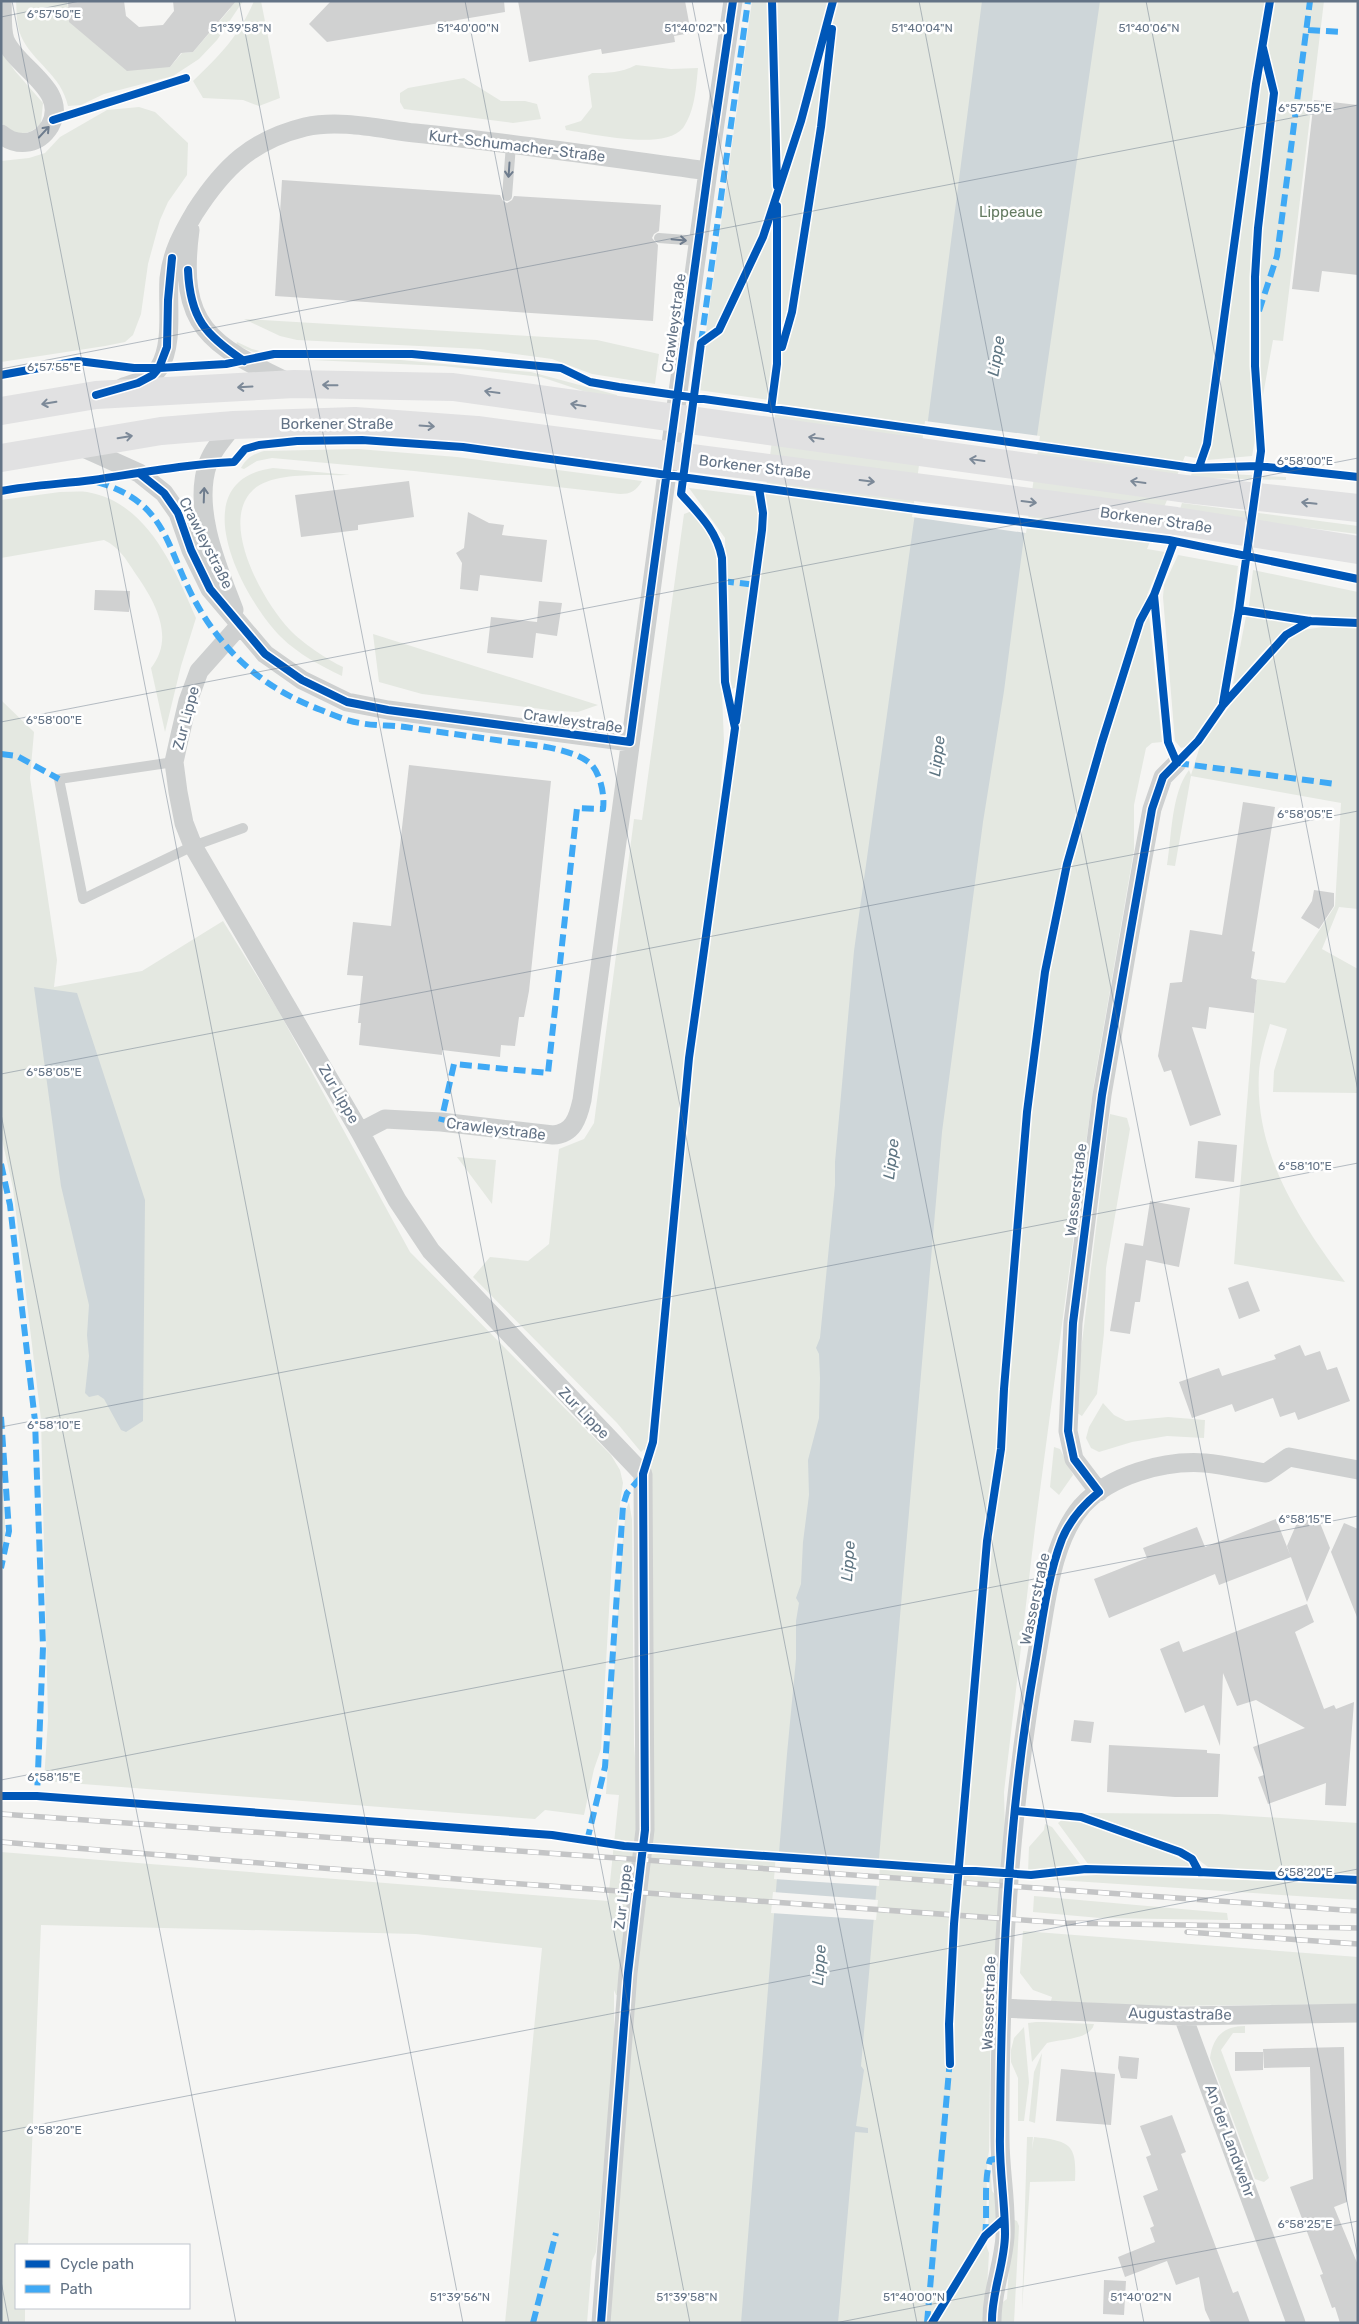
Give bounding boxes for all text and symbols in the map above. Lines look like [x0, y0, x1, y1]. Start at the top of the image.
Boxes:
text: 6°57'50"E [27, 7, 81, 21]
text: 51°39'58"N [210, 21, 272, 35]
text: 51°40'00"N [437, 21, 499, 35]
text: 51°40'02"N [664, 21, 726, 35]
text: 51°40'04"N [891, 21, 953, 35]
text: 51°40'06"N [1118, 21, 1180, 35]
text: 6°57'55"E [1278, 101, 1332, 115]
one-way arrow [37, 126, 49, 139]
street label: Kurt-Schumacher-Straße [428, 126, 606, 166]
one-way arrow [504, 162, 514, 178]
park label: Lippeaue [979, 203, 1043, 221]
one-way arrow [670, 235, 686, 244]
street label: Crawleystraße [658, 272, 690, 374]
water label: Lippe [983, 334, 1009, 378]
text: 6°57'55"E [27, 360, 81, 374]
one-way arrow [322, 380, 338, 390]
one-way arrow [237, 382, 253, 391]
one-way arrow [484, 387, 500, 397]
one-way arrow [41, 398, 57, 408]
one-way arrow [570, 399, 586, 409]
street label: Borkener Straße [281, 415, 393, 433]
one-way arrow [419, 421, 435, 431]
one-way arrow [117, 432, 133, 442]
one-way arrow [808, 433, 824, 443]
street label: Borkener Straße [698, 451, 812, 483]
text: 6°58'00"E [1277, 454, 1333, 468]
one-way arrow [969, 455, 985, 465]
one-way arrow [859, 476, 875, 486]
one-way arrow [1130, 477, 1146, 487]
one-way arrow [200, 487, 209, 503]
street label: Crawleystraße [175, 494, 237, 592]
one-way arrow [1020, 497, 1036, 507]
one-way arrow [1302, 498, 1318, 508]
street label: Borkener Straße [1099, 503, 1213, 537]
street label: Zur Lippe [169, 684, 203, 752]
street label: Crawleystraße [522, 705, 624, 737]
text: 6°58'00"E [26, 713, 82, 727]
water label: Lippe [925, 735, 949, 777]
text: 6°58'05"E [1277, 807, 1333, 821]
street label: Zur Lippe [315, 1061, 363, 1127]
text: 6°58'05"E [26, 1065, 82, 1079]
street label: Crawleystraße [445, 1114, 547, 1144]
water label: Lippe [879, 1138, 903, 1180]
street label: Wasserstraße [1061, 1142, 1091, 1238]
text: 6°58'10"E [1278, 1159, 1332, 1173]
street label: Zur Lippe [555, 1383, 613, 1443]
text: 6°58'10"E [27, 1418, 81, 1432]
text: 6°58'15"E [1278, 1512, 1332, 1526]
water label: Lippe [837, 1540, 859, 1582]
street label: Wasserstraße [1016, 1551, 1054, 1647]
text: 6°58'15"E [27, 1770, 81, 1784]
street label: Zur Lippe [610, 1864, 636, 1930]
text: 6°58'20"E [1277, 1865, 1333, 1879]
water label: Lippe [808, 1944, 830, 1986]
street label: Wasserstraße [978, 1956, 1000, 2050]
street label: Augustastraße [1128, 2004, 1232, 2024]
street label: An der Landwehr [1201, 2082, 1259, 2200]
text: 6°58'20"E [26, 2123, 82, 2137]
text: 6°58'25"E [1277, 2217, 1333, 2231]
legend [15, 2244, 190, 2309]
text: Cycle path [60, 2255, 134, 2273]
text: Path [60, 2280, 93, 2298]
text: 51°39'56"N [430, 2290, 490, 2304]
text: 51°39'58"N [656, 2290, 718, 2304]
text: 51°40'00"N [883, 2290, 945, 2304]
text: 51°40'02"N [1110, 2290, 1172, 2304]

